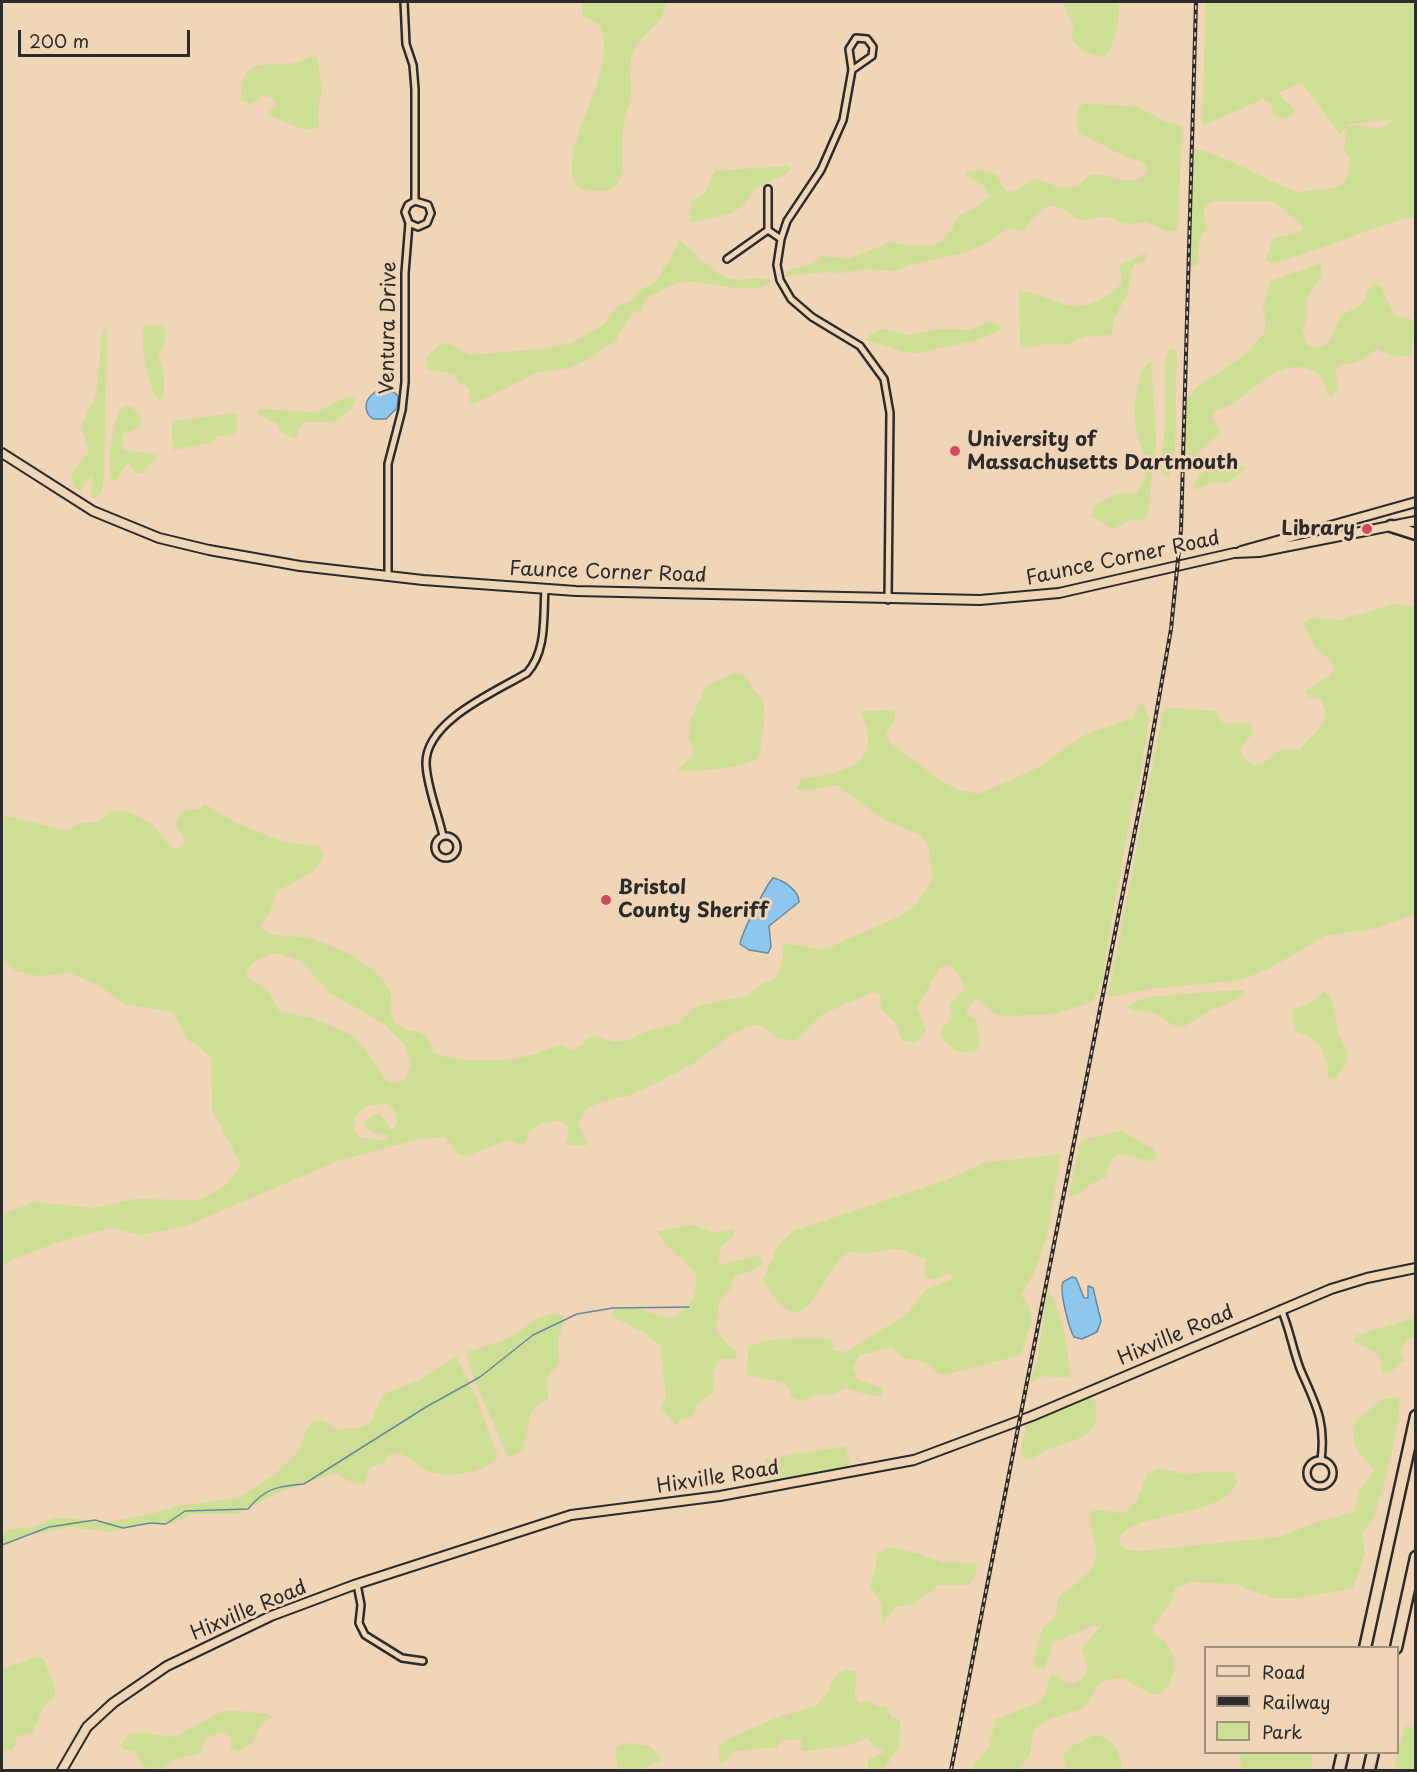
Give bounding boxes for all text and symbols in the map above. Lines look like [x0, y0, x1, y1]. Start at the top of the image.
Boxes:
scale bar [21, 18, 194, 56]
text: 200 m [29, 27, 89, 54]
street label: Ventura Drive [376, 261, 402, 395]
place label: University of Massachusetts Dartmouth [967, 428, 1238, 475]
marker: University of Massachusetts Dartmouth [948, 444, 962, 458]
place label: Library [1282, 517, 1355, 541]
marker: Library [1360, 522, 1374, 536]
street label: Faunce Corner Road [1024, 527, 1222, 591]
street label: Faunce Corner Road [509, 558, 707, 588]
place label: Bristol County Sheriff [618, 876, 768, 923]
marker: Bristol County Sheriff [599, 893, 613, 907]
street label: Hixville Road [1114, 1301, 1238, 1371]
street label: Hixville Road [655, 1456, 781, 1500]
street label: Hixville Road [187, 1576, 311, 1646]
legend [1204, 1646, 1399, 1754]
text: Road [1262, 1658, 1306, 1685]
text: Railway [1262, 1688, 1330, 1715]
text: Park [1262, 1718, 1302, 1745]

